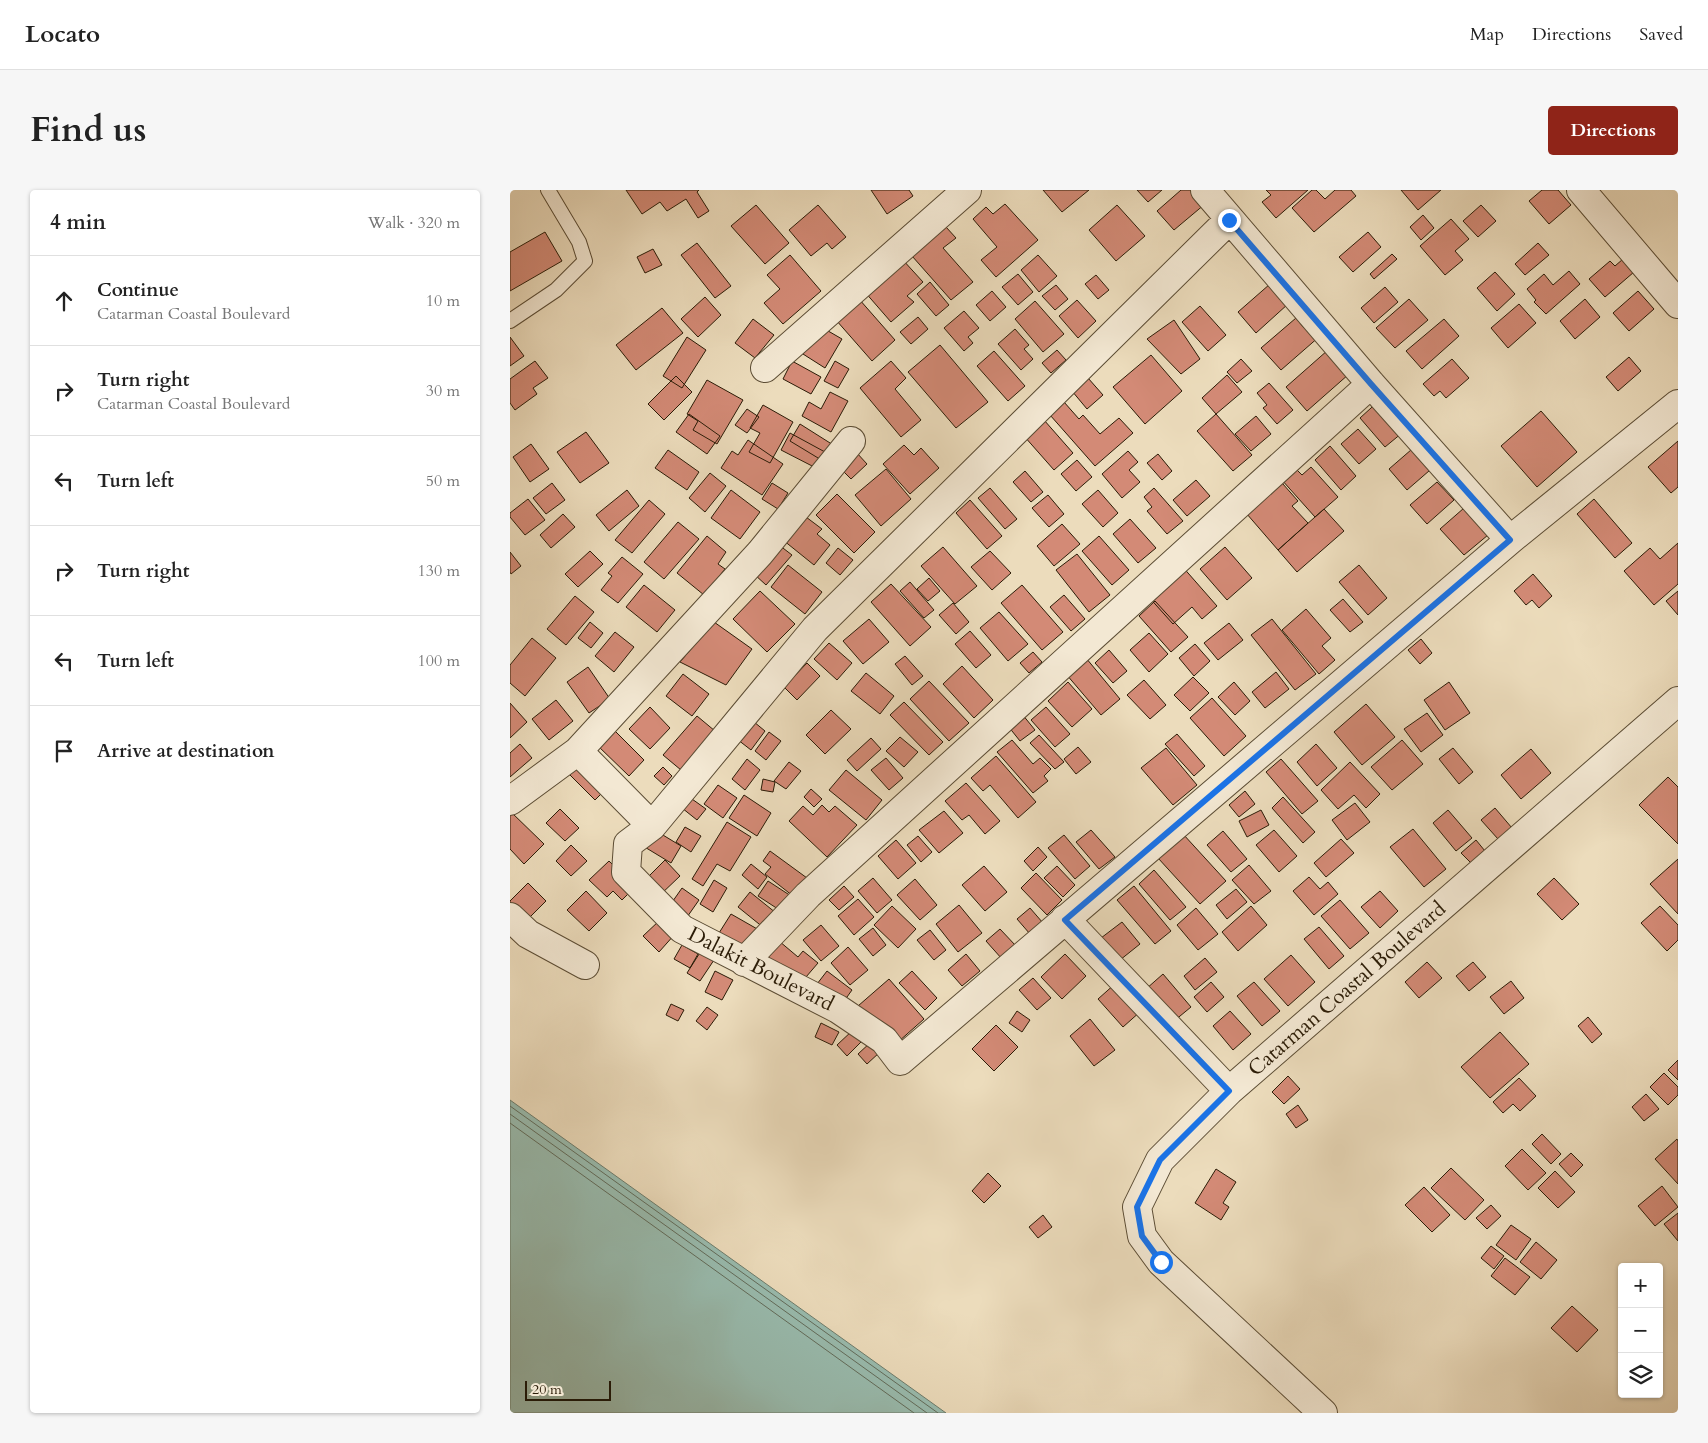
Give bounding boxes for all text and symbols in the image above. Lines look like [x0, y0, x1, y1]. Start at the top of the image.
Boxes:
text: Locato [25, 18, 100, 51]
text: Map [1470, 22, 1504, 47]
text: Directions [1532, 22, 1611, 47]
text: Saved [1639, 22, 1683, 47]
text: Find us [30, 106, 146, 154]
button: Directions [1548, 106, 1678, 155]
text: 4 min [50, 208, 106, 237]
route end [1218, 209, 1241, 232]
text: Walk · 320 m [368, 212, 460, 234]
text: Continue [97, 277, 179, 303]
icon: ahead [50, 287, 78, 315]
text: 10 m [426, 290, 460, 312]
text: Catarman Coastal Boulevard [97, 303, 290, 325]
text: Turn right [97, 367, 189, 393]
icon: right [50, 377, 78, 405]
text: 30 m [426, 380, 460, 402]
text: Catarman Coastal Boulevard [97, 393, 290, 415]
icon: left [50, 467, 78, 495]
text: Turn left [97, 468, 174, 494]
text: 50 m [426, 470, 460, 492]
icon: right [50, 557, 78, 585]
text: Turn right [97, 558, 189, 584]
text: 130 m [418, 560, 460, 582]
icon: left [50, 647, 78, 675]
text: Turn left [97, 648, 174, 674]
text: 100 m [418, 650, 460, 672]
icon: arrive [50, 737, 78, 765]
text: Arrive at destination [97, 738, 274, 764]
street label: Catarman Coastal Boulevard [1242, 895, 1452, 1083]
street label: Dalakit Boulevard [683, 920, 839, 1018]
route start [1150, 1251, 1173, 1274]
map controls [1618, 1263, 1663, 1398]
button: + [1618, 1263, 1663, 1308]
button: − [1618, 1308, 1663, 1353]
button: layers [1618, 1353, 1663, 1398]
scale bar [525, 1378, 611, 1401]
text: 20 m [532, 1380, 562, 1399]

